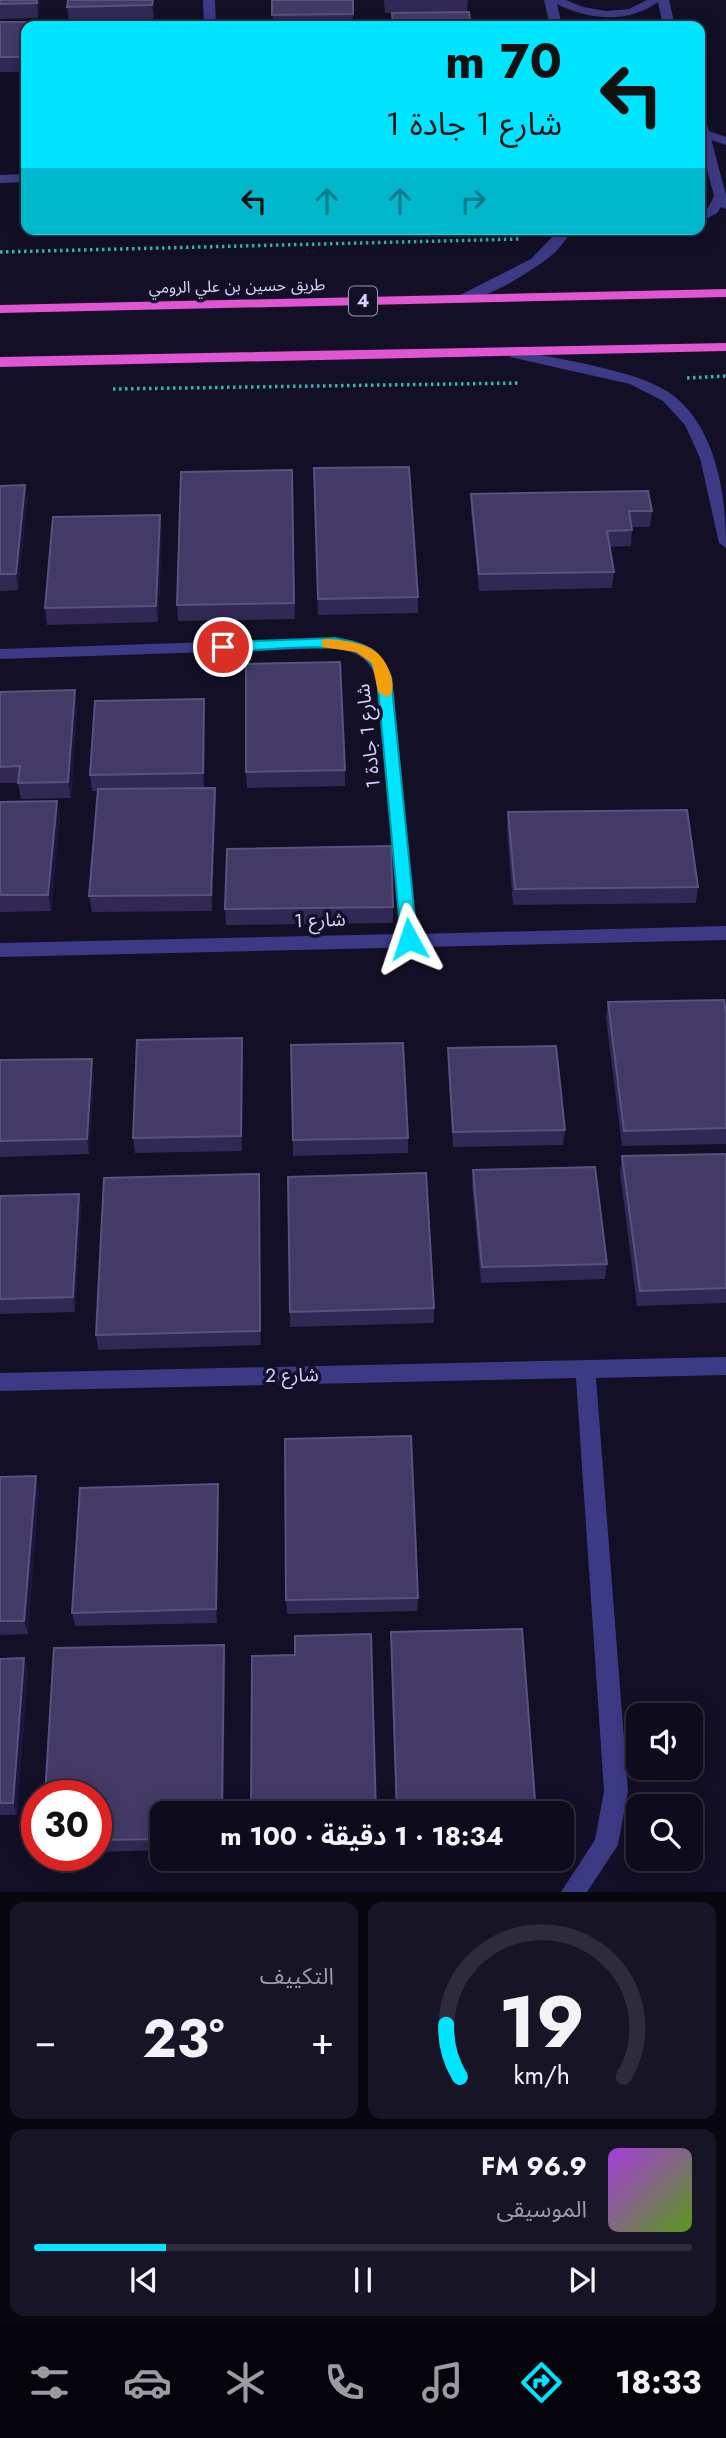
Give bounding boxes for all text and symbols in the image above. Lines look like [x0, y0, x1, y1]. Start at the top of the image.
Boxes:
text: 70 m [445, 26, 562, 96]
icon: left [586, 49, 677, 140]
text: شارع 1 جادة 1 [386, 101, 562, 147]
icon: left [235, 182, 273, 220]
icon: ahead [308, 182, 346, 220]
icon: ahead [381, 182, 419, 220]
icon: right [454, 182, 492, 220]
street label: طريق حسين بن علي الرومي [149, 273, 326, 300]
road number: 4 [349, 286, 377, 316]
pin [193, 617, 253, 677]
icon: arrive [204, 628, 242, 666]
street label: شارع 1 جادة 1 [349, 683, 387, 789]
position arrow [372, 902, 446, 976]
street label: شارع 1 [294, 906, 346, 934]
street label: شارع 2 [265, 1361, 319, 1389]
map controls [626, 1703, 703, 1871]
button: sound [626, 1703, 703, 1780]
speed limit sign: 30 [21, 1780, 112, 1871]
button: search [626, 1794, 703, 1871]
text: 18:34 · 1 دقيقة · 100 m [220, 1817, 504, 1855]
text: التكييف [260, 1959, 334, 1993]
text: 19 [499, 1969, 585, 2074]
text: 23° [143, 2001, 224, 2077]
text: − [34, 2013, 56, 2068]
text: + [311, 2013, 334, 2068]
text: km/h [514, 2056, 570, 2092]
text: 96.9 FM [481, 2147, 587, 2185]
text: الموسيقى [496, 2192, 587, 2226]
icon: previous [125, 2261, 163, 2299]
icon: pause [344, 2261, 382, 2299]
icon: next [563, 2261, 601, 2299]
icon: filters [25, 2358, 74, 2407]
icon: car [123, 2358, 172, 2407]
icon: climate [221, 2358, 270, 2407]
icon: phone [320, 2358, 369, 2407]
icon: music [418, 2358, 467, 2407]
icon: directions [517, 2358, 566, 2407]
text: 18:33 [615, 2359, 701, 2405]

